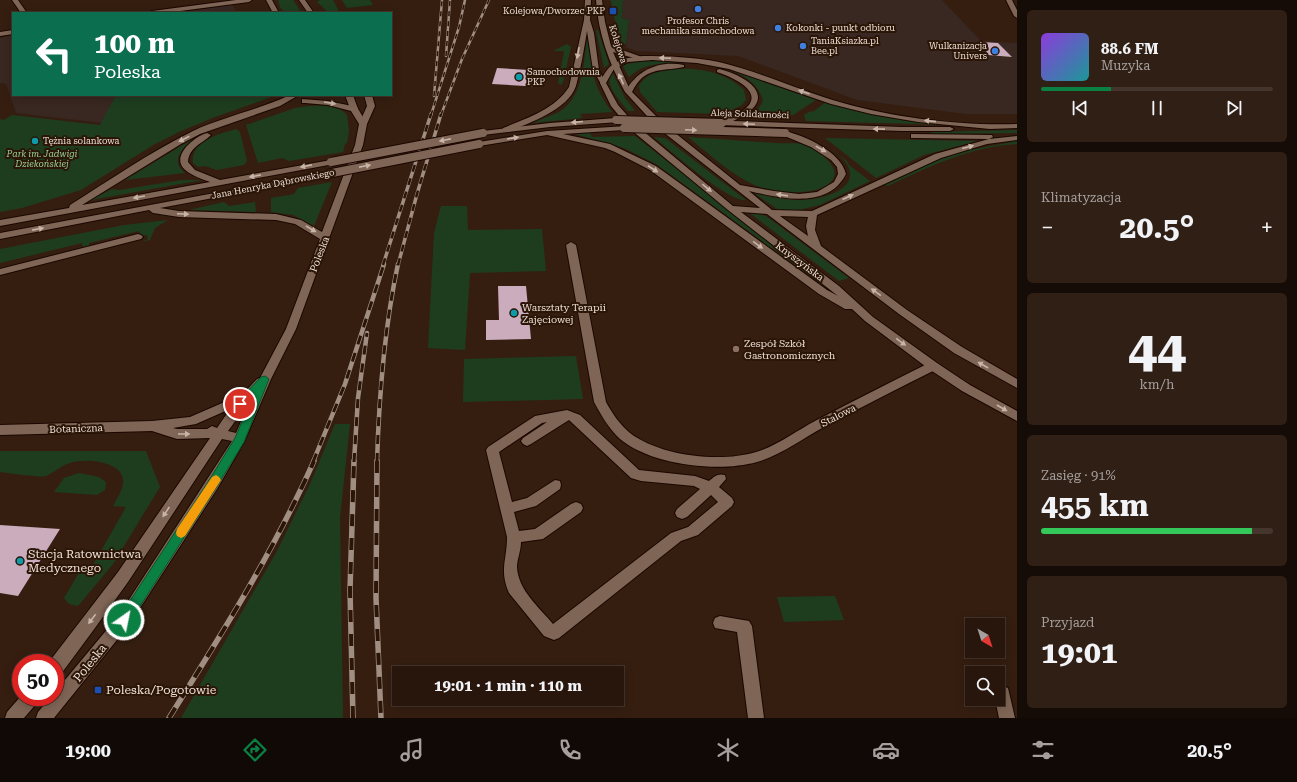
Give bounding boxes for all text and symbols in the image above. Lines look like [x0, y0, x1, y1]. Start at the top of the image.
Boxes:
marker: Profesor Chris mechanika samochodowa [693, 4, 703, 14]
place label: Kolejowa/Dworzec PKP [503, 6, 605, 16]
marker: Kolejowa/Dworzec PKP [608, 6, 618, 16]
place label: Profesor Chris mechanika samochodowa [642, 16, 754, 36]
marker: Kokonki - punkt odbioru [773, 23, 783, 33]
place label: Kokonki - punkt odbioru [786, 23, 895, 33]
street label: Kolejowa [607, 24, 629, 65]
text: 100 m [94, 27, 175, 60]
icon: left [28, 28, 80, 80]
place label: TaniaKsiazka.pl Bee.pl [811, 36, 879, 56]
text: 88.6 FM [1101, 40, 1158, 58]
marker: TaniaKsiazka.pl Bee.pl [798, 41, 808, 51]
place label: Wulkanizacja Univers [929, 41, 987, 61]
marker: Wulkanizacja Univers [990, 46, 1000, 56]
one-way arrow [575, 47, 581, 59]
one-way arrow [659, 55, 671, 62]
text: Muzyka [1101, 58, 1150, 73]
text: Poleska [94, 61, 161, 82]
place label: Samochodownia PKP [527, 67, 600, 87]
marker: Samochodownia PKP [514, 72, 524, 82]
one-way arrow [618, 73, 624, 84]
one-way arrow [797, 89, 809, 95]
icon: previous [1069, 97, 1091, 119]
icon: pause [1146, 97, 1168, 119]
icon: next [1223, 97, 1245, 119]
one-way arrow [324, 101, 336, 107]
street label: Aleja Solidarności [711, 108, 790, 120]
one-way arrow [924, 117, 936, 124]
one-way arrow [571, 119, 583, 126]
one-way arrow [742, 121, 755, 127]
one-way arrow [872, 126, 885, 132]
one-way arrow [685, 127, 698, 133]
one-way arrow [507, 135, 519, 141]
marker: Tężnia solankowa [30, 136, 40, 146]
place label: Tężnia solankowa [43, 136, 120, 146]
one-way arrow [178, 136, 190, 142]
one-way arrow [439, 138, 451, 144]
one-way arrow [963, 144, 975, 150]
one-way arrow [815, 146, 827, 152]
park label: Park im. Jadwigi Dziekońskiej [6, 149, 78, 169]
one-way arrow [359, 163, 372, 169]
one-way arrow [300, 164, 312, 170]
one-way arrow [647, 165, 658, 173]
street label: Jana Henryka Dąbrowskiego [211, 167, 336, 201]
one-way arrow [249, 173, 261, 179]
one-way arrow [702, 183, 712, 192]
text: Klimatyzacja [1041, 190, 1121, 205]
one-way arrow [776, 192, 788, 198]
one-way arrow [843, 193, 855, 199]
one-way arrow [133, 194, 145, 200]
text: 20.5° [1120, 210, 1194, 245]
one-way arrow [177, 211, 190, 217]
text: − [1041, 215, 1053, 240]
text: + [1261, 215, 1273, 240]
one-way arrow [32, 226, 44, 232]
one-way arrow [305, 226, 317, 233]
street label: Poleska [308, 234, 331, 273]
street label: Knyszyńska [773, 240, 826, 283]
one-way arrow [752, 241, 763, 249]
one-way arrow [870, 287, 881, 296]
place label: Warsztaty Terapii Zajęciowej [522, 302, 606, 325]
marker: Warsztaty Terapii Zajęciowej [509, 308, 519, 318]
text: 44 [1128, 320, 1186, 381]
place label: Zespół Szkół Gastronomicznych [744, 338, 836, 361]
one-way arrow [895, 338, 906, 346]
marker: Zespół Szkół Gastronomicznych [731, 344, 741, 354]
one-way arrow [977, 361, 989, 368]
text: km/h [1140, 377, 1174, 392]
pin [223, 387, 257, 421]
icon: arrive [229, 393, 251, 415]
street label: Stalowa [819, 402, 858, 429]
one-way arrow [996, 405, 1008, 412]
street label: Botaniczna [49, 422, 104, 435]
one-way arrow [178, 431, 191, 437]
text: Zasięg · 91% [1041, 468, 1116, 483]
text: 455 km [1041, 488, 1149, 523]
one-way arrow [162, 507, 170, 518]
place label: Stacja Ratownictwa Medycznego [28, 547, 142, 575]
marker: Stacja Ratownictwa Medycznego [15, 556, 25, 566]
position arrow [103, 599, 145, 641]
one-way arrow [88, 614, 97, 625]
text: Przyjazd [1041, 615, 1094, 630]
north arrow [965, 618, 1005, 658]
map controls [965, 618, 1005, 706]
text: 19:01 [1041, 635, 1118, 670]
street label: Poleska [71, 641, 110, 685]
speed limit sign: 50 [12, 654, 64, 706]
button: search [965, 666, 1005, 706]
text: 19:01 · 1 min · 110 m [434, 677, 582, 695]
place label: Poleska/Pogotowie [106, 683, 217, 697]
marker: Poleska/Pogotowie [93, 685, 103, 695]
icon: directions [241, 736, 269, 764]
icon: music [398, 736, 426, 764]
icon: phone [556, 736, 584, 764]
icon: climate [714, 736, 742, 764]
icon: car [872, 736, 900, 764]
icon: filters [1029, 736, 1057, 764]
text: 19:00 [65, 740, 111, 761]
text: 20.5° [1187, 740, 1232, 761]

